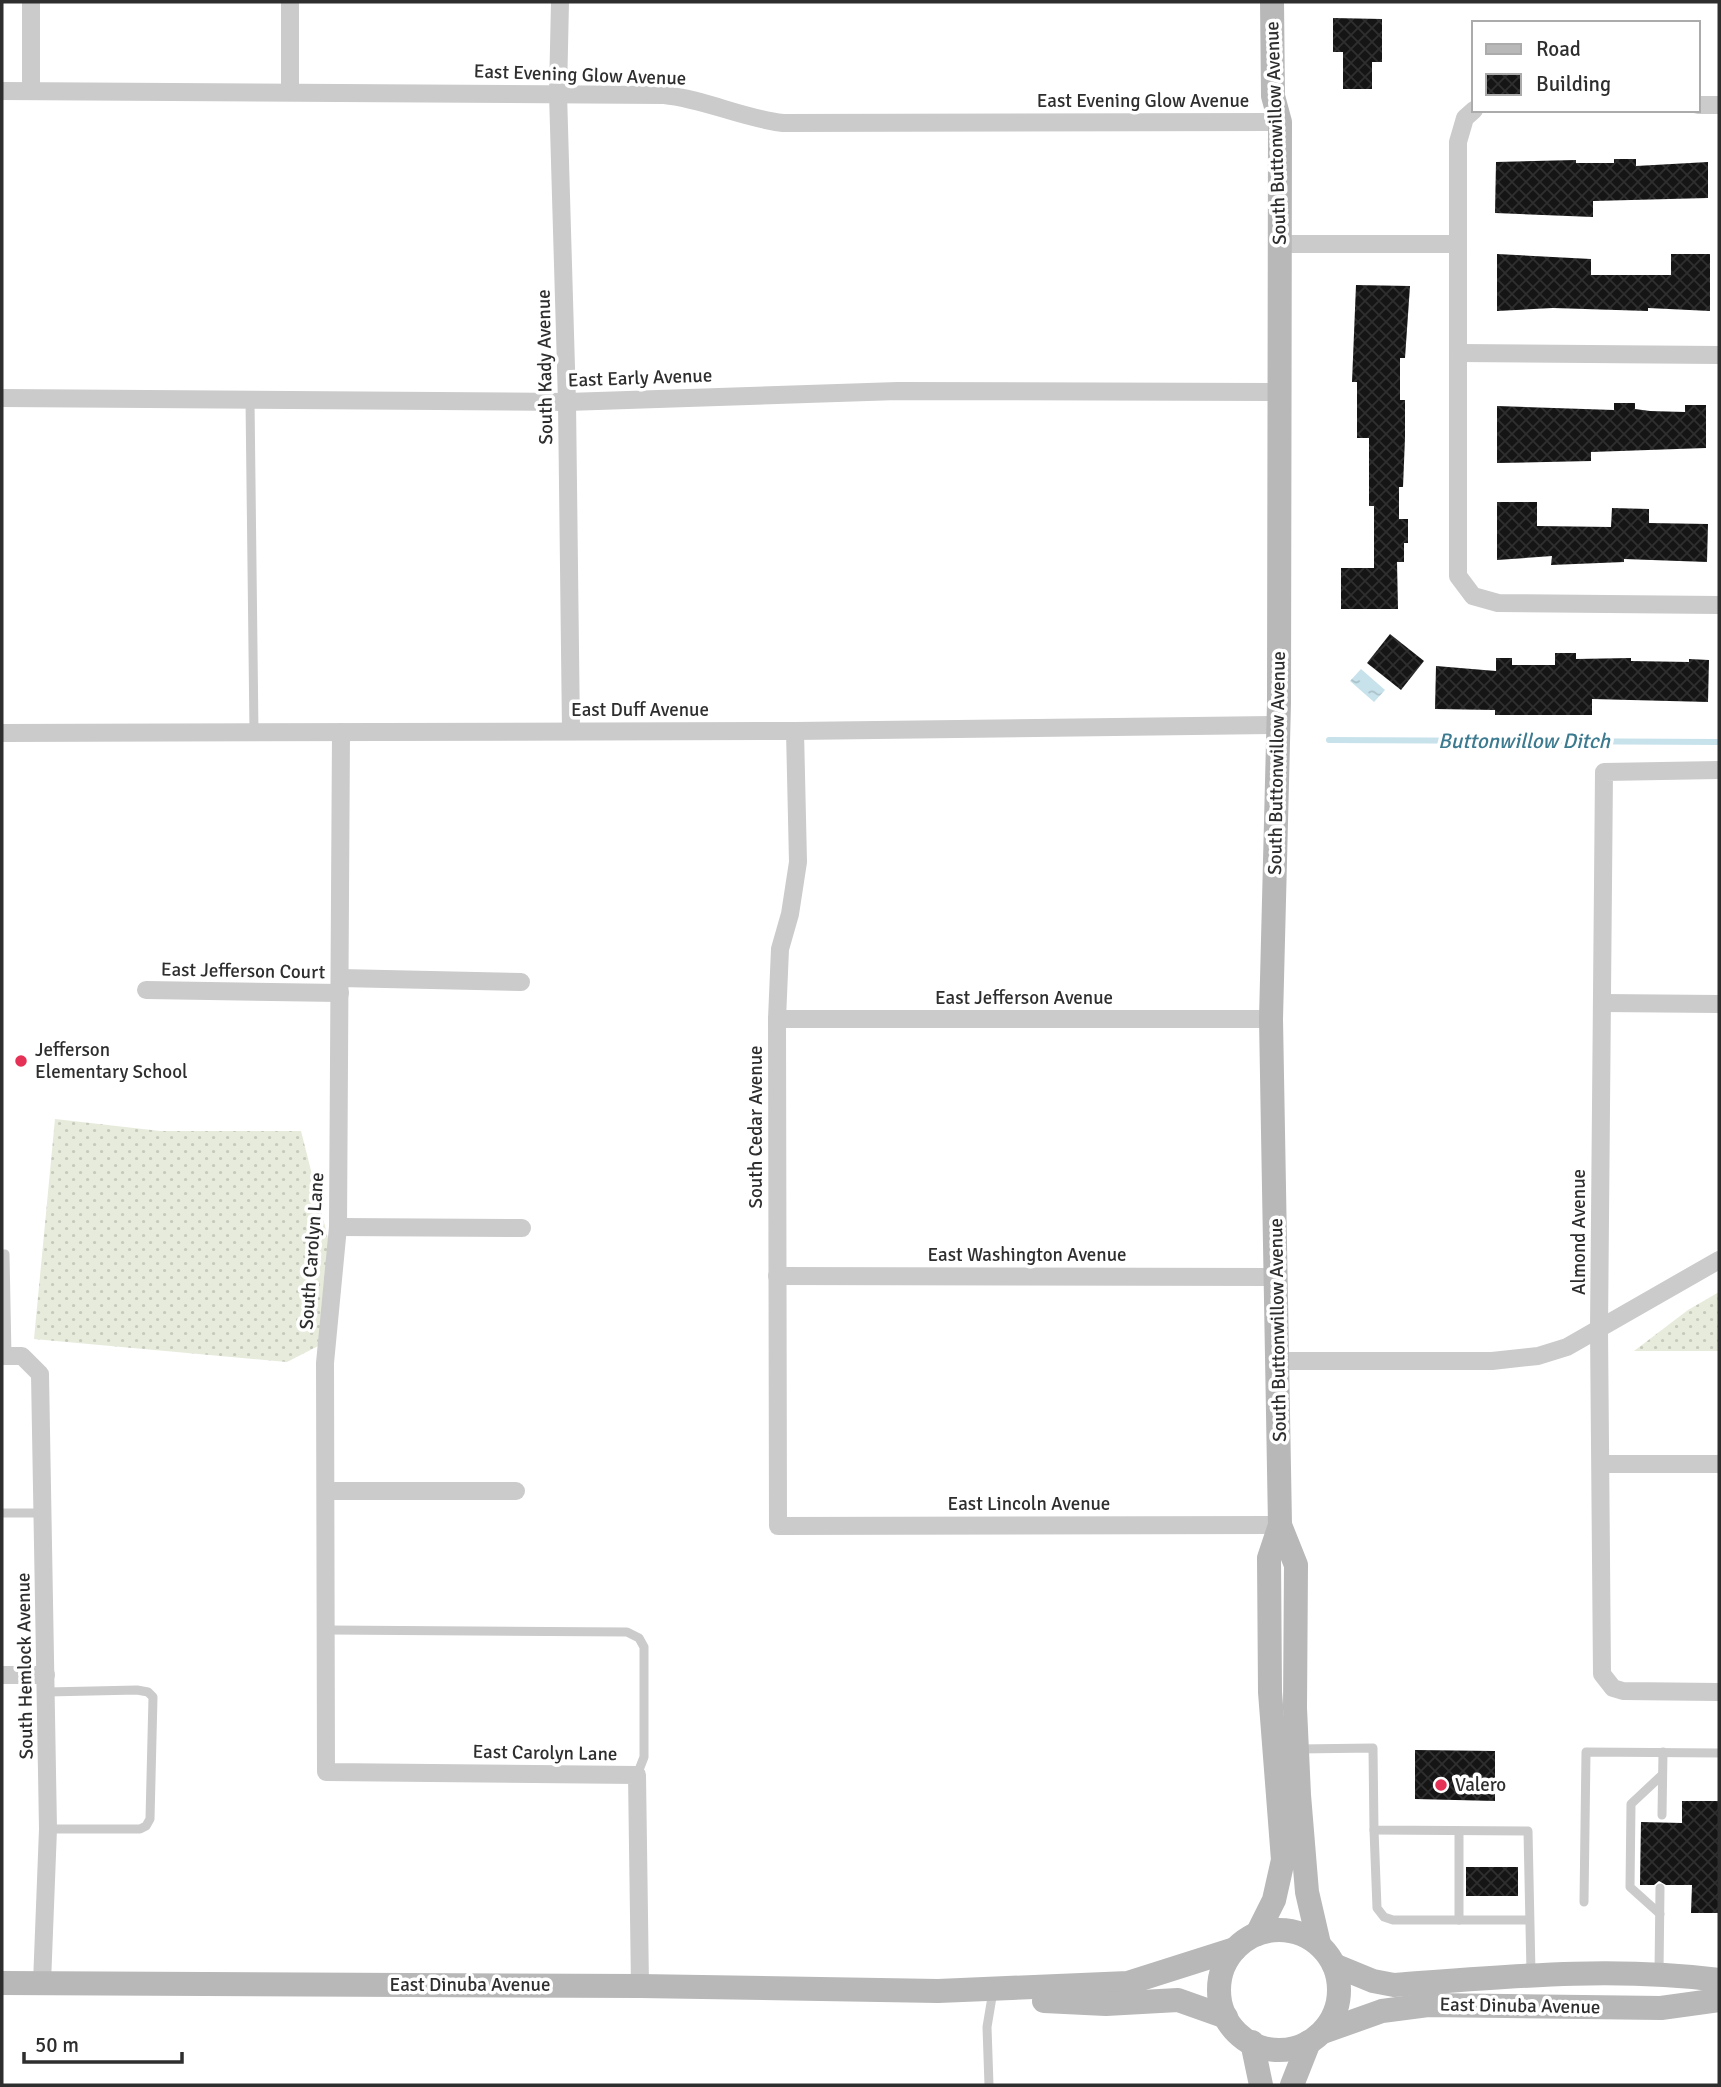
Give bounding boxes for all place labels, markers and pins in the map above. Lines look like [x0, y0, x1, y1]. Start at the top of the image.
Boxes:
place label: Jefferson Elementary School [35, 1038, 188, 1084]
marker: Jefferson Elementary School [13, 1053, 29, 1069]
place label: Valero [1455, 1773, 1506, 1797]
marker: Valero [1433, 1777, 1449, 1793]

